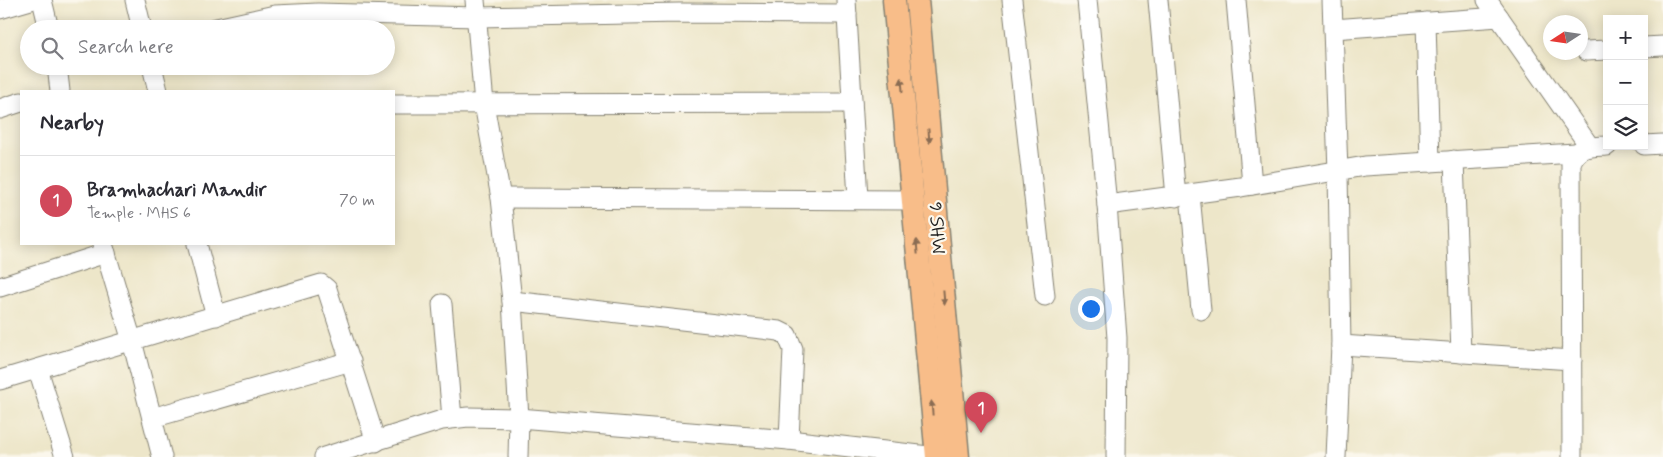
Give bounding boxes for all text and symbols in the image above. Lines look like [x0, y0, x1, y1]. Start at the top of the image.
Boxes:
north arrow [1543, 15, 1588, 60]
map controls [1603, 15, 1648, 150]
button: + [1603, 15, 1648, 60]
search box [20, 20, 395, 75]
icon: search [38, 34, 66, 62]
text: Search here [78, 35, 174, 60]
button: − [1603, 60, 1648, 105]
one-way arrow [898, 77, 906, 93]
button: layers [1603, 105, 1648, 150]
text: Nearby [40, 109, 104, 137]
one-way arrow [925, 128, 933, 144]
text: Bramhachari Mandir [87, 178, 266, 203]
text: 1 [52, 190, 60, 211]
text: 70 m [339, 190, 375, 211]
street label: MHS 6 [924, 201, 953, 255]
text: Temple · MHS 6 [87, 203, 191, 224]
one-way arrow [913, 238, 921, 254]
one-way arrow [940, 290, 948, 306]
your location [1078, 296, 1104, 322]
pin: 1 [965, 392, 997, 433]
one-way arrow [928, 400, 936, 416]

